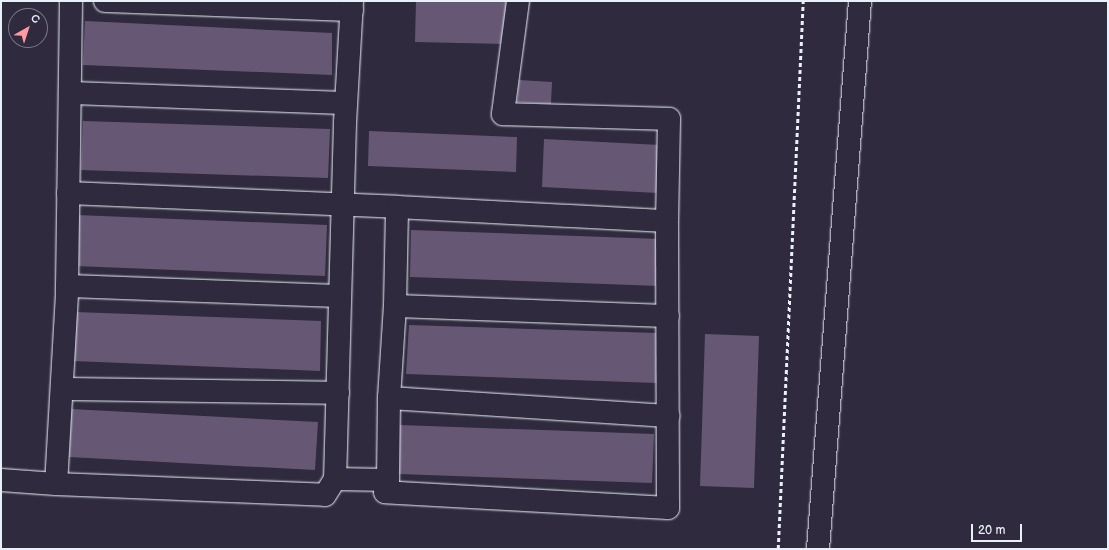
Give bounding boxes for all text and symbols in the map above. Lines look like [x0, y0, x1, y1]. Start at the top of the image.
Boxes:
north arrow [8, 8, 48, 48]
text: С [28, 12, 42, 27]
scale bar [973, 516, 1024, 542]
text: 20 m [978, 523, 1005, 538]

